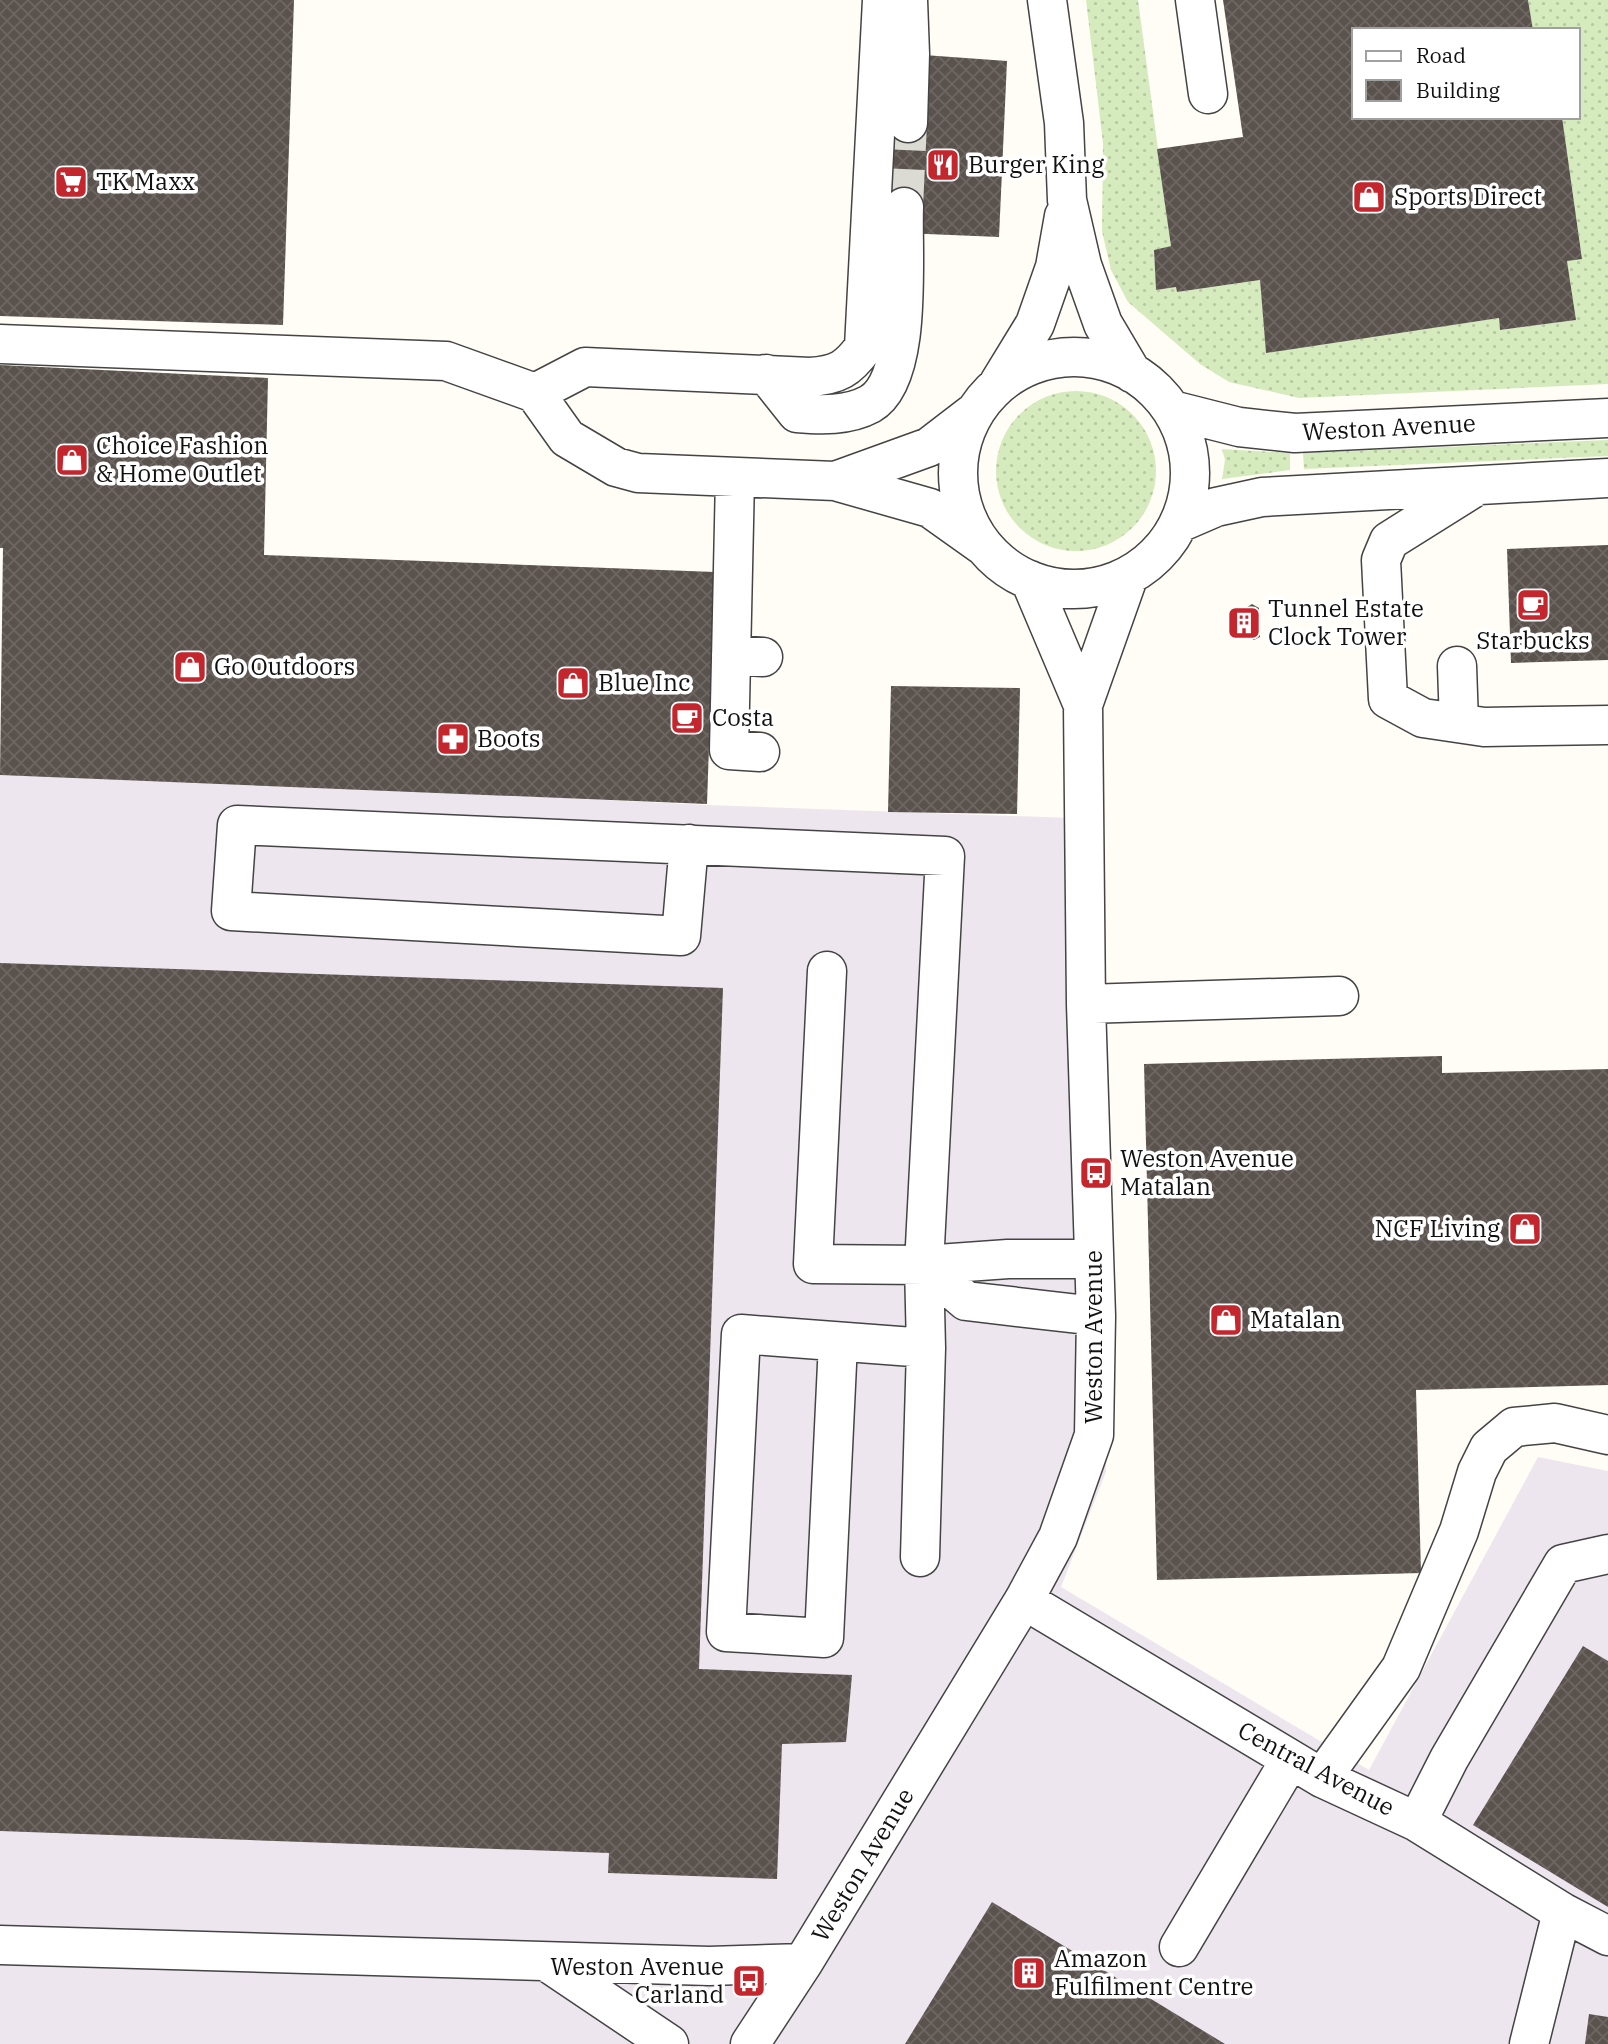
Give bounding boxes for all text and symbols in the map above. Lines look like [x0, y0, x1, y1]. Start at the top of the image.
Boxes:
legend [1352, 28, 1580, 119]
text: Road [1416, 41, 1466, 69]
text: Building [1416, 76, 1501, 104]
restaurant icon: Burger King [924, 146, 962, 184]
place label: Burger King [968, 148, 1104, 180]
supermarket icon: TK Maxx [52, 163, 90, 201]
place label: TK Maxx [96, 165, 195, 197]
shop icon: Sports Direct [1350, 178, 1388, 216]
place label: Sports Direct [1394, 180, 1542, 212]
street label: Weston Avenue [1301, 406, 1477, 448]
place label: Choice Fashion & Home Outlet [96, 429, 269, 489]
shop icon: Choice Fashion & Home Outlet [53, 441, 91, 479]
cafe icon: Starbucks [1514, 586, 1552, 624]
place label: Tunnel Estate Clock Tower [1268, 592, 1424, 652]
building icon: Tunnel Estate Clock Tower [1225, 604, 1263, 642]
place label: Starbucks [1476, 624, 1590, 656]
shop icon: Go Outdoors [171, 648, 209, 686]
place label: Go Outdoors [214, 650, 355, 682]
shop icon: Blue Inc [554, 664, 592, 702]
place label: Blue Inc [598, 666, 691, 698]
cafe icon: Costa [668, 699, 706, 737]
place label: Costa [712, 701, 774, 733]
pharmacy icon: Boots [434, 720, 472, 758]
place label: Boots [477, 722, 541, 754]
place label: Weston Avenue Matalan [1120, 1142, 1294, 1202]
bus stop icon: Weston Avenue Matalan [1077, 1154, 1115, 1192]
shop icon: NCF Living [1506, 1210, 1544, 1248]
place label: NCF Living [1375, 1212, 1500, 1244]
street label: Weston Avenue [1077, 1250, 1109, 1424]
shop icon: Matalan [1207, 1301, 1245, 1339]
place label: Matalan [1250, 1303, 1341, 1335]
street label: Central Avenue [1233, 1713, 1400, 1823]
street label: Weston Avenue [804, 1782, 921, 1947]
place label: Amazon Fulfilment Centre [1054, 1942, 1254, 2002]
place label: Weston Avenue Carland [550, 1950, 724, 2010]
building icon: Amazon Fulfilment Centre [1010, 1954, 1048, 1992]
bus stop icon: Weston Avenue Carland [730, 1962, 768, 2000]

